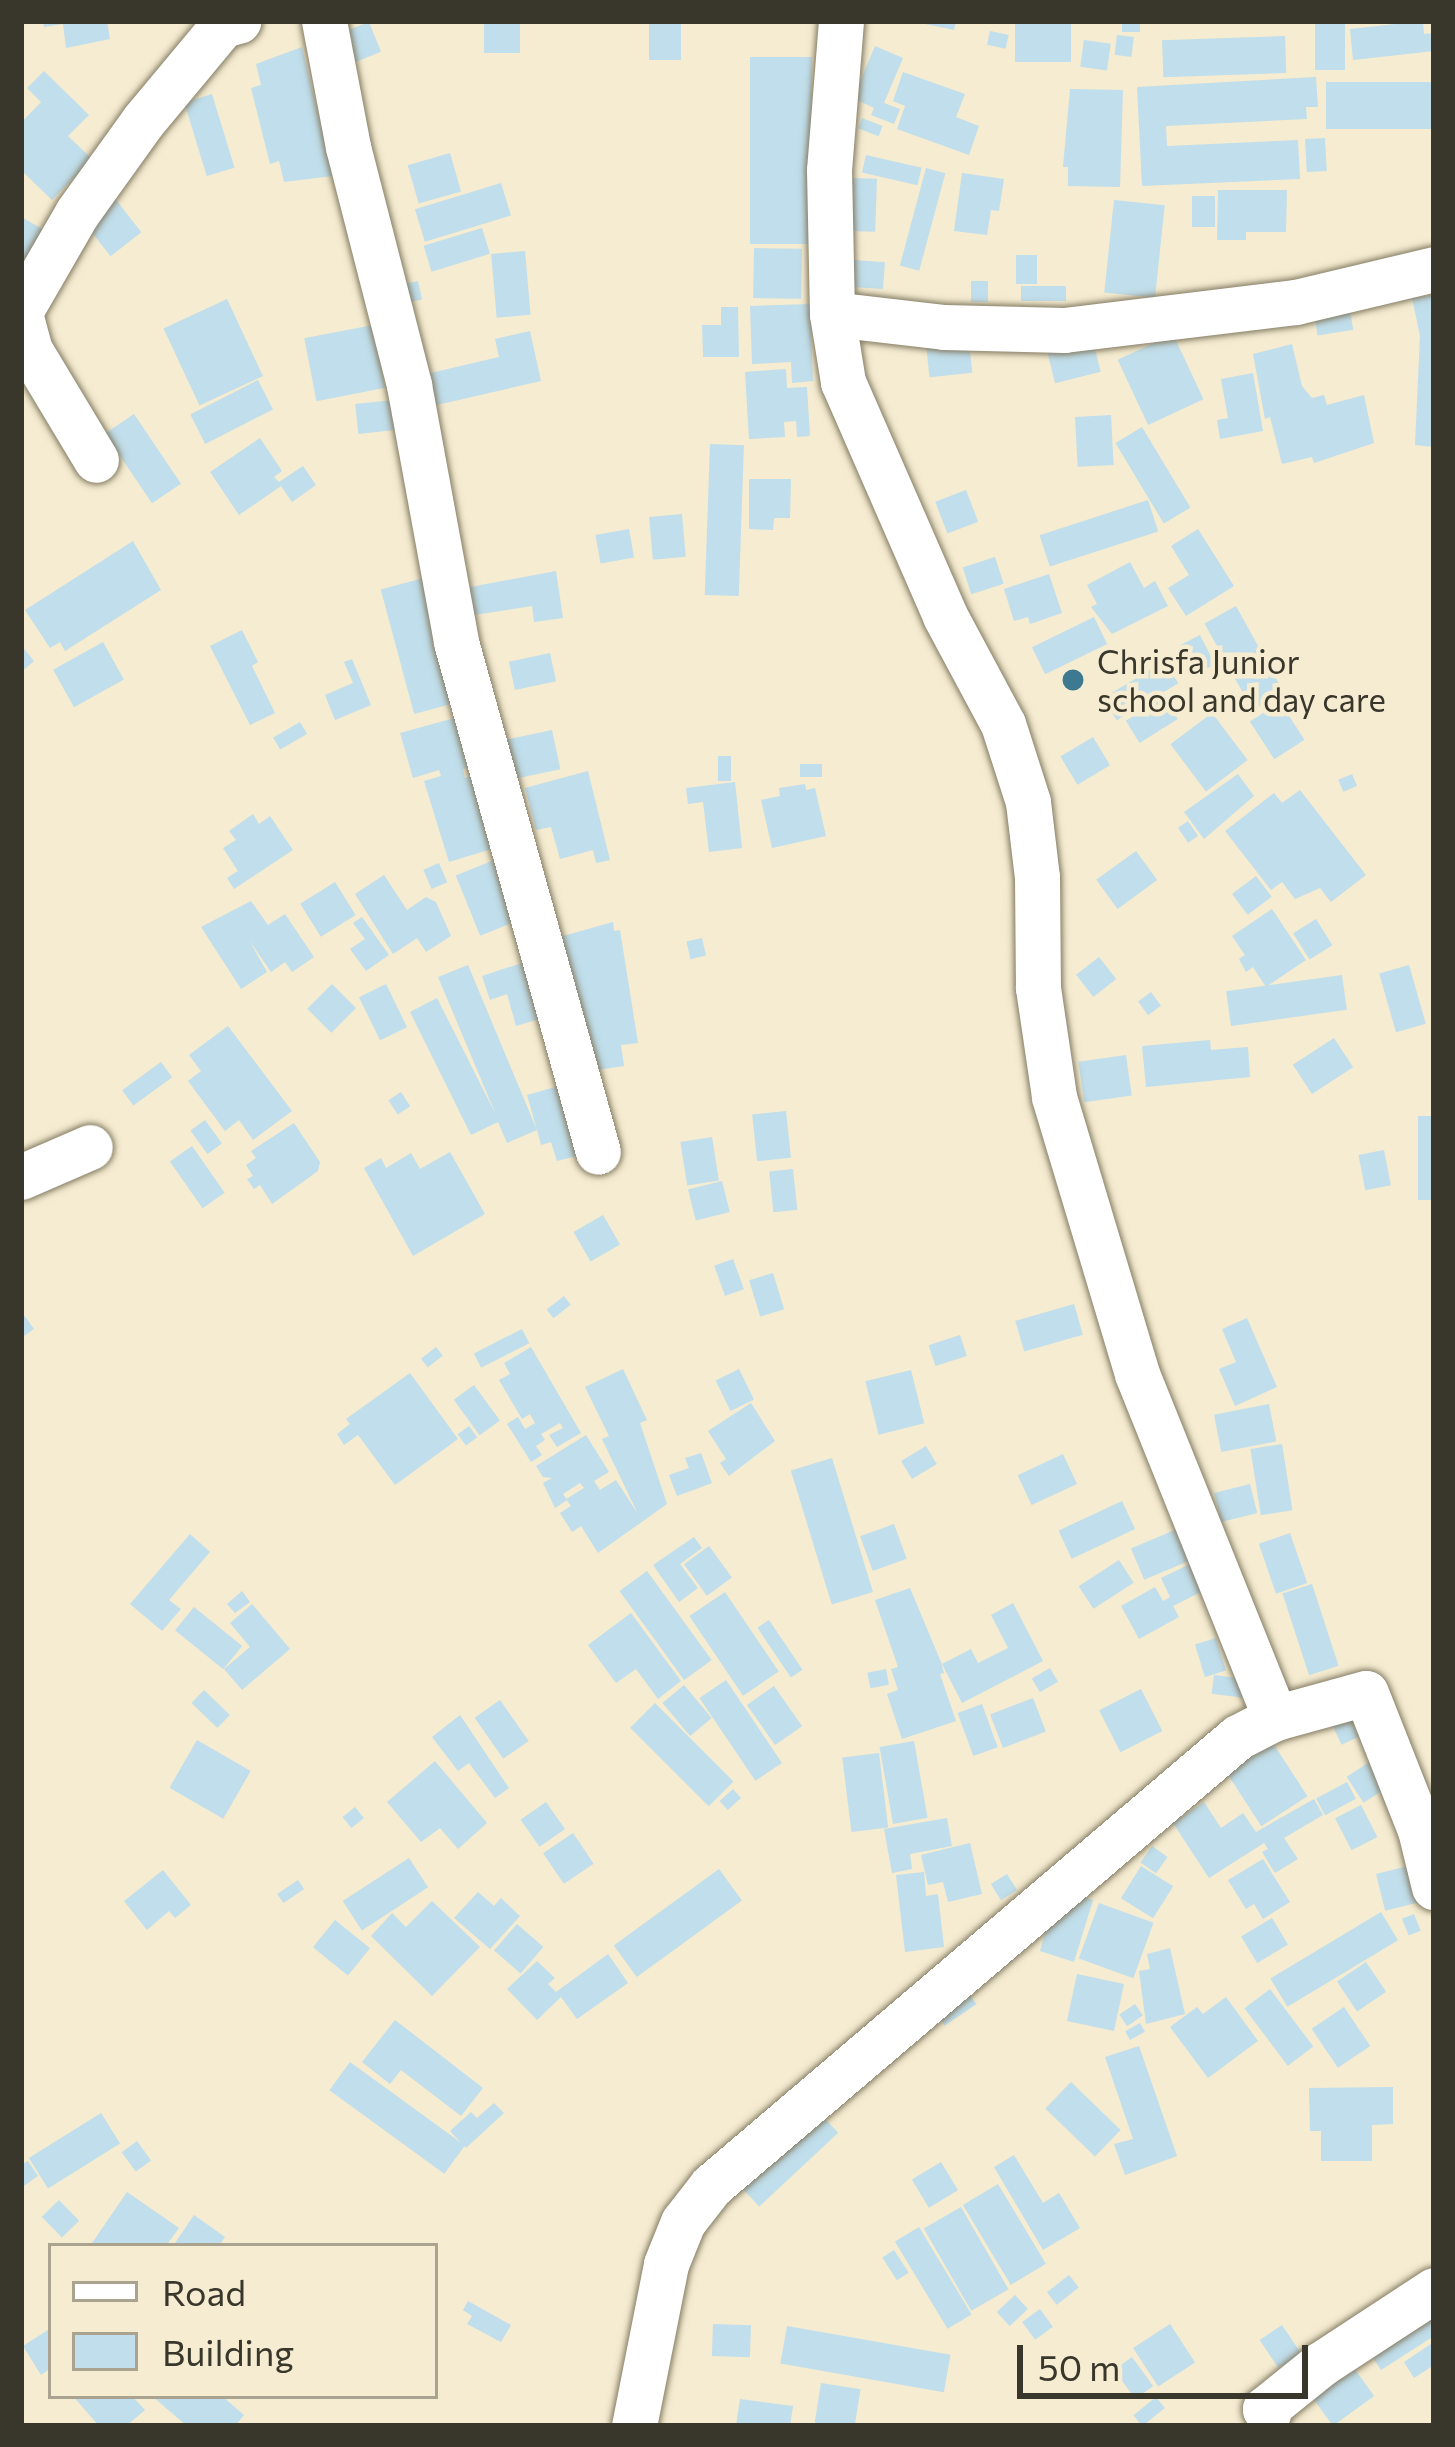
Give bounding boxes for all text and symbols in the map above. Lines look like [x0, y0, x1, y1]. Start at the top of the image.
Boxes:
place label: Chrisfa Junior school and day care [1097, 641, 1386, 719]
marker: Chrisfa Junior school and day care [1060, 667, 1086, 693]
legend [48, 2243, 438, 2399]
text: Road [162, 2269, 246, 2313]
scale bar [1023, 2321, 1314, 2395]
text: Building [162, 2329, 294, 2373]
text: 50 m [1038, 2344, 1120, 2388]

